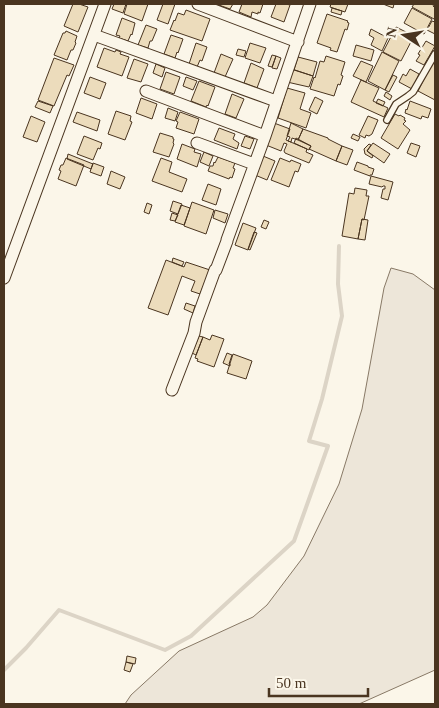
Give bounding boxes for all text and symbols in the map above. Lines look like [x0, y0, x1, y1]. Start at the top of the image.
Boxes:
north arrow [379, 10, 429, 60]
text: N [383, 26, 400, 39]
scale bar [269, 666, 368, 698]
text: 50 m [276, 675, 307, 691]

